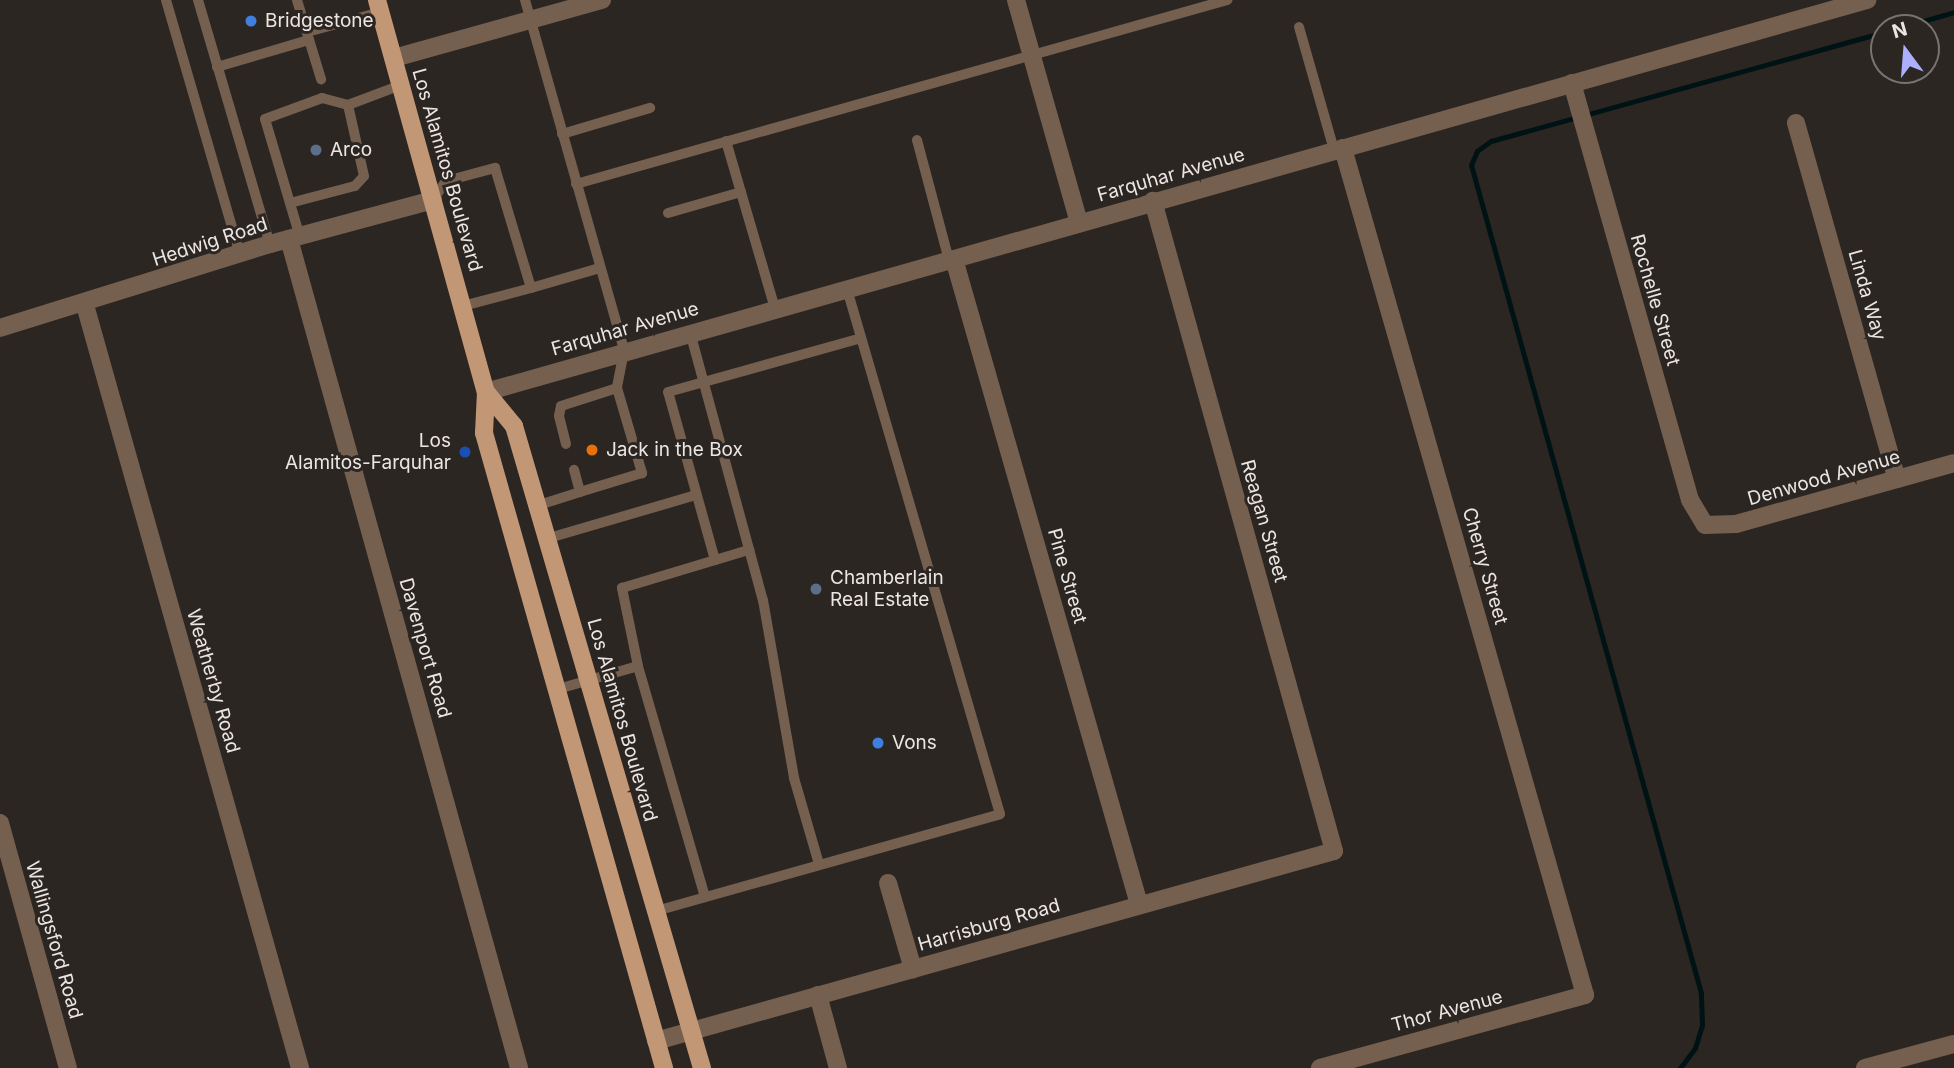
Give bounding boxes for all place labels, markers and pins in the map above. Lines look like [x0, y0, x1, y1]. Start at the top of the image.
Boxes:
place label: Bridgestone [265, 10, 374, 32]
marker: Bridgestone [243, 13, 259, 29]
place label: Arco [330, 139, 372, 161]
marker: Arco [308, 142, 324, 158]
place label: Los Alamitos-Farquhar [285, 430, 451, 474]
place label: Jack in the Box [606, 439, 743, 461]
marker: Jack in the Box [584, 442, 600, 458]
marker: Los Alamitos-Farquhar [457, 444, 473, 460]
place label: Chamberlain Real Estate [830, 567, 944, 611]
marker: Chamberlain Real Estate [808, 581, 824, 597]
place label: Vons [892, 732, 937, 754]
marker: Vons [870, 735, 886, 751]

